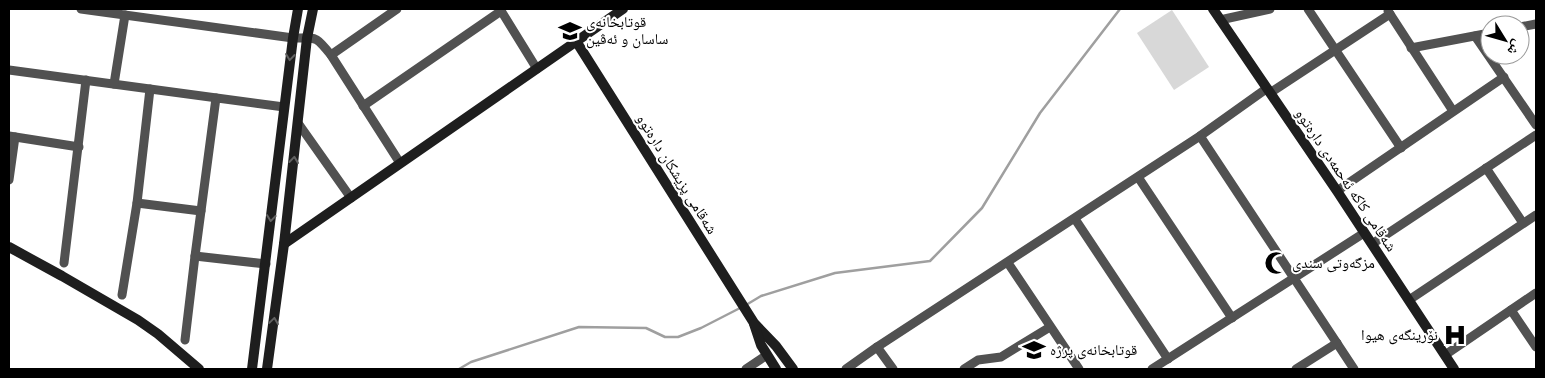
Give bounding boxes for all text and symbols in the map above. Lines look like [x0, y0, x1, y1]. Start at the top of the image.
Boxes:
place label: قوتابخانەی ساسان و ئەڤین [586, 11, 668, 49]
north arrow [1480, 15, 1530, 65]
school or university icon: قوتابخانەی ساسان و ئەڤین [557, 18, 583, 44]
text: ش [1504, 36, 1528, 60]
one-way arrow [285, 53, 296, 61]
street label: شەقامی کاکە ئەحمەدی دارەتوو [1291, 104, 1402, 255]
street label: شەقامی پزیشکان دارەتوو [632, 110, 723, 238]
one-way arrow [288, 155, 299, 163]
one-way arrow [266, 215, 277, 223]
mosque icon: مزگەوتی سندی [1263, 250, 1289, 276]
place label: مزگەوتی سندی [1292, 252, 1375, 273]
one-way arrow [268, 317, 279, 325]
hospital icon: نۆرینگەی هیوا [1442, 322, 1468, 348]
place label: نۆرینگەی هیوا [1361, 324, 1438, 345]
school or university icon: قوتابخانەی پرژە [1021, 337, 1047, 363]
place label: قوتابخانەی پرژە [1050, 339, 1137, 360]

